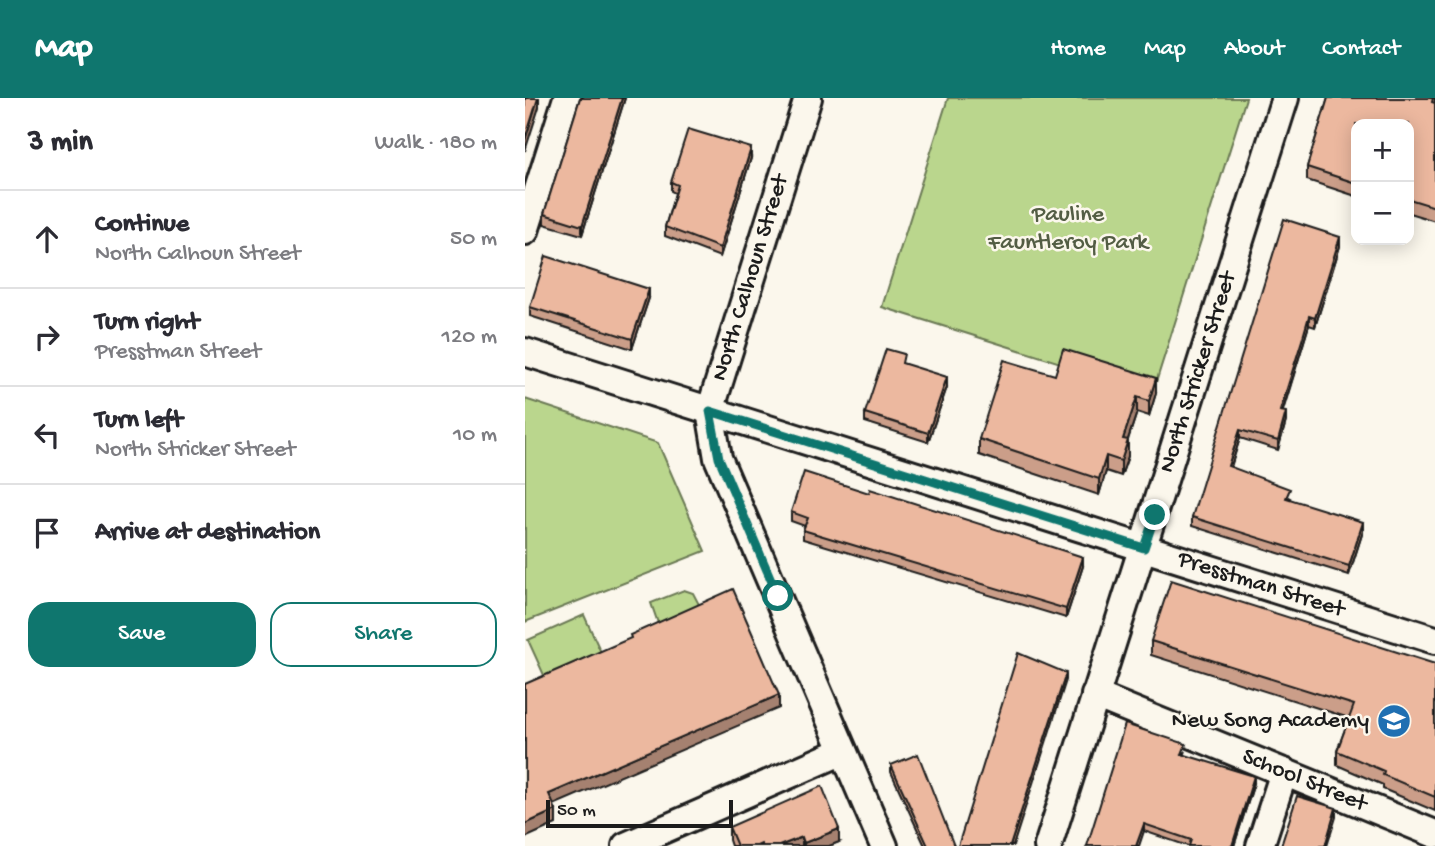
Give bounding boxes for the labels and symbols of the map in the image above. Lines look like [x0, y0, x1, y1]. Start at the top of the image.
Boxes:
street label: North Calhoun Street [706, 169, 797, 385]
park label: Pauline Fauntleroy Park [987, 201, 1150, 258]
street label: North Stricker Street [1153, 266, 1244, 476]
route end [1139, 499, 1170, 530]
street label: Presstman Street [1173, 545, 1350, 626]
route start [762, 580, 793, 611]
school or university icon: New Song Academy [1375, 702, 1413, 740]
place label: New Song Academy [1171, 707, 1369, 736]
street label: School Street [1238, 742, 1373, 820]
scale bar [546, 797, 733, 829]

